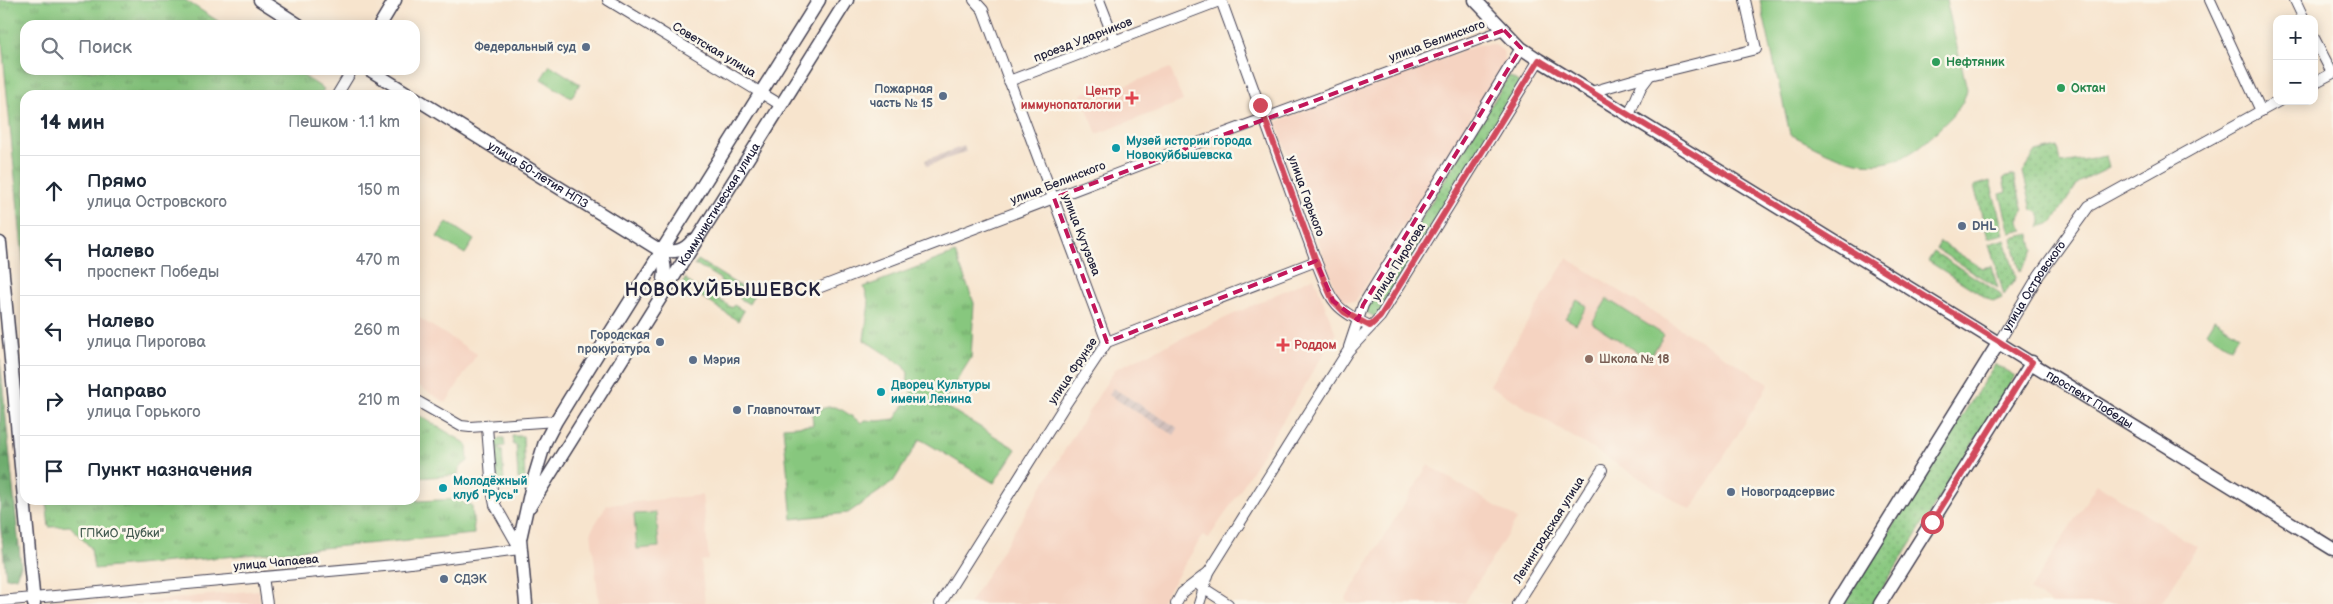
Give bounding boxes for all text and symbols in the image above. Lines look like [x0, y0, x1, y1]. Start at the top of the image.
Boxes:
street label: проезд Ударников [1032, 14, 1135, 66]
map controls [2273, 15, 2318, 105]
button: + [2273, 15, 2318, 60]
street label: улица Белинского [1387, 17, 1487, 65]
street label: Советская улица [669, 19, 759, 81]
search box [20, 20, 420, 75]
icon: search [38, 34, 66, 62]
text: Поиск [78, 36, 132, 59]
place label: Федеральный суд [474, 40, 577, 55]
marker: Федеральный суд [580, 41, 592, 53]
place label: Нефтяник [1946, 55, 2005, 70]
marker: Нефтяник [1930, 56, 1942, 68]
button: − [2273, 60, 2318, 105]
place label: Октан [2071, 81, 2106, 96]
place label: Пожарная часть № 15 [870, 82, 933, 111]
marker: Октан [2055, 82, 2067, 94]
place label: Центр иммунопаталогии [1021, 84, 1121, 113]
marker: Пожарная часть № 15 [937, 90, 949, 102]
marker: Центр иммунопаталогии [1125, 91, 1139, 105]
route end [1249, 94, 1272, 117]
text: 14 мин [40, 110, 105, 135]
text: Пешком · 1.1 km [288, 113, 400, 132]
place label: Музей истории города Новокуйбышевска [1126, 134, 1253, 163]
street label: улица 50-летия НПЗ [485, 138, 591, 211]
street label: Коммунистическая улица [675, 140, 763, 269]
marker: Музей истории города Новокуйбышевска [1110, 142, 1122, 154]
street label: улица Горького [1284, 153, 1328, 239]
street label: улица Белинского [1008, 158, 1108, 208]
text: Прямо [87, 170, 147, 193]
icon: ahead [40, 177, 68, 205]
text: 150 m [358, 181, 400, 200]
street label: улица Кутузова [1059, 192, 1103, 278]
text: улица Островского [87, 193, 227, 212]
place label: DHL [1972, 219, 1996, 234]
street label: улица Пирогова [1369, 220, 1429, 304]
marker: DHL [1956, 220, 1968, 232]
street label: улица Островского [1999, 238, 2069, 334]
text: Налево [87, 240, 154, 263]
icon: left [40, 247, 68, 275]
text: 470 m [355, 251, 400, 270]
text: проспект Победы [87, 263, 219, 282]
district label: НОВОКУЙБЫШЕВСК [625, 278, 821, 301]
text: Налево [87, 310, 154, 333]
icon: left [40, 317, 68, 345]
text: 260 m [354, 321, 400, 340]
place label: Городская прокуратура [577, 328, 651, 357]
text: улица Пирогова [87, 333, 206, 352]
street label: улица Фрунзе [1045, 335, 1101, 407]
marker: Городская прокуратура [654, 336, 666, 348]
marker: Роддом [1276, 338, 1290, 352]
place label: Роддом [1294, 338, 1337, 353]
place label: Школа № 18 [1599, 352, 1669, 367]
place label: Мэрия [703, 353, 740, 368]
marker: Школа № 18 [1583, 353, 1595, 365]
marker: Мэрия [687, 354, 699, 366]
street label: проспект Победы [2044, 367, 2136, 432]
place label: Дворец Культуры имени Ленина [891, 378, 991, 407]
text: Направо [87, 380, 167, 403]
marker: Дворец Культуры имени Ленина [875, 386, 887, 398]
icon: right [40, 387, 68, 415]
text: 210 m [358, 391, 400, 410]
text: улица Горького [87, 403, 201, 422]
place label: Главпочтамт [747, 403, 821, 418]
marker: Главпочтамт [731, 404, 743, 416]
icon: arrive [40, 457, 68, 485]
text: Пункт назначения [87, 459, 252, 482]
place label: Молодёжный клуб "Русь" [453, 474, 527, 503]
street label: Ленинградская улица [1510, 474, 1588, 587]
marker: Молодёжный клуб "Русь" [437, 482, 449, 494]
place label: Новоградсервис [1741, 485, 1835, 500]
marker: Новоградсервис [1725, 486, 1737, 498]
route start [1921, 511, 1944, 534]
park label: ГПКиО "Дубки" [80, 526, 164, 541]
street label: улица Чапаева [233, 552, 319, 574]
place label: СДЭК [454, 572, 488, 587]
marker: СДЭК [438, 573, 450, 585]

